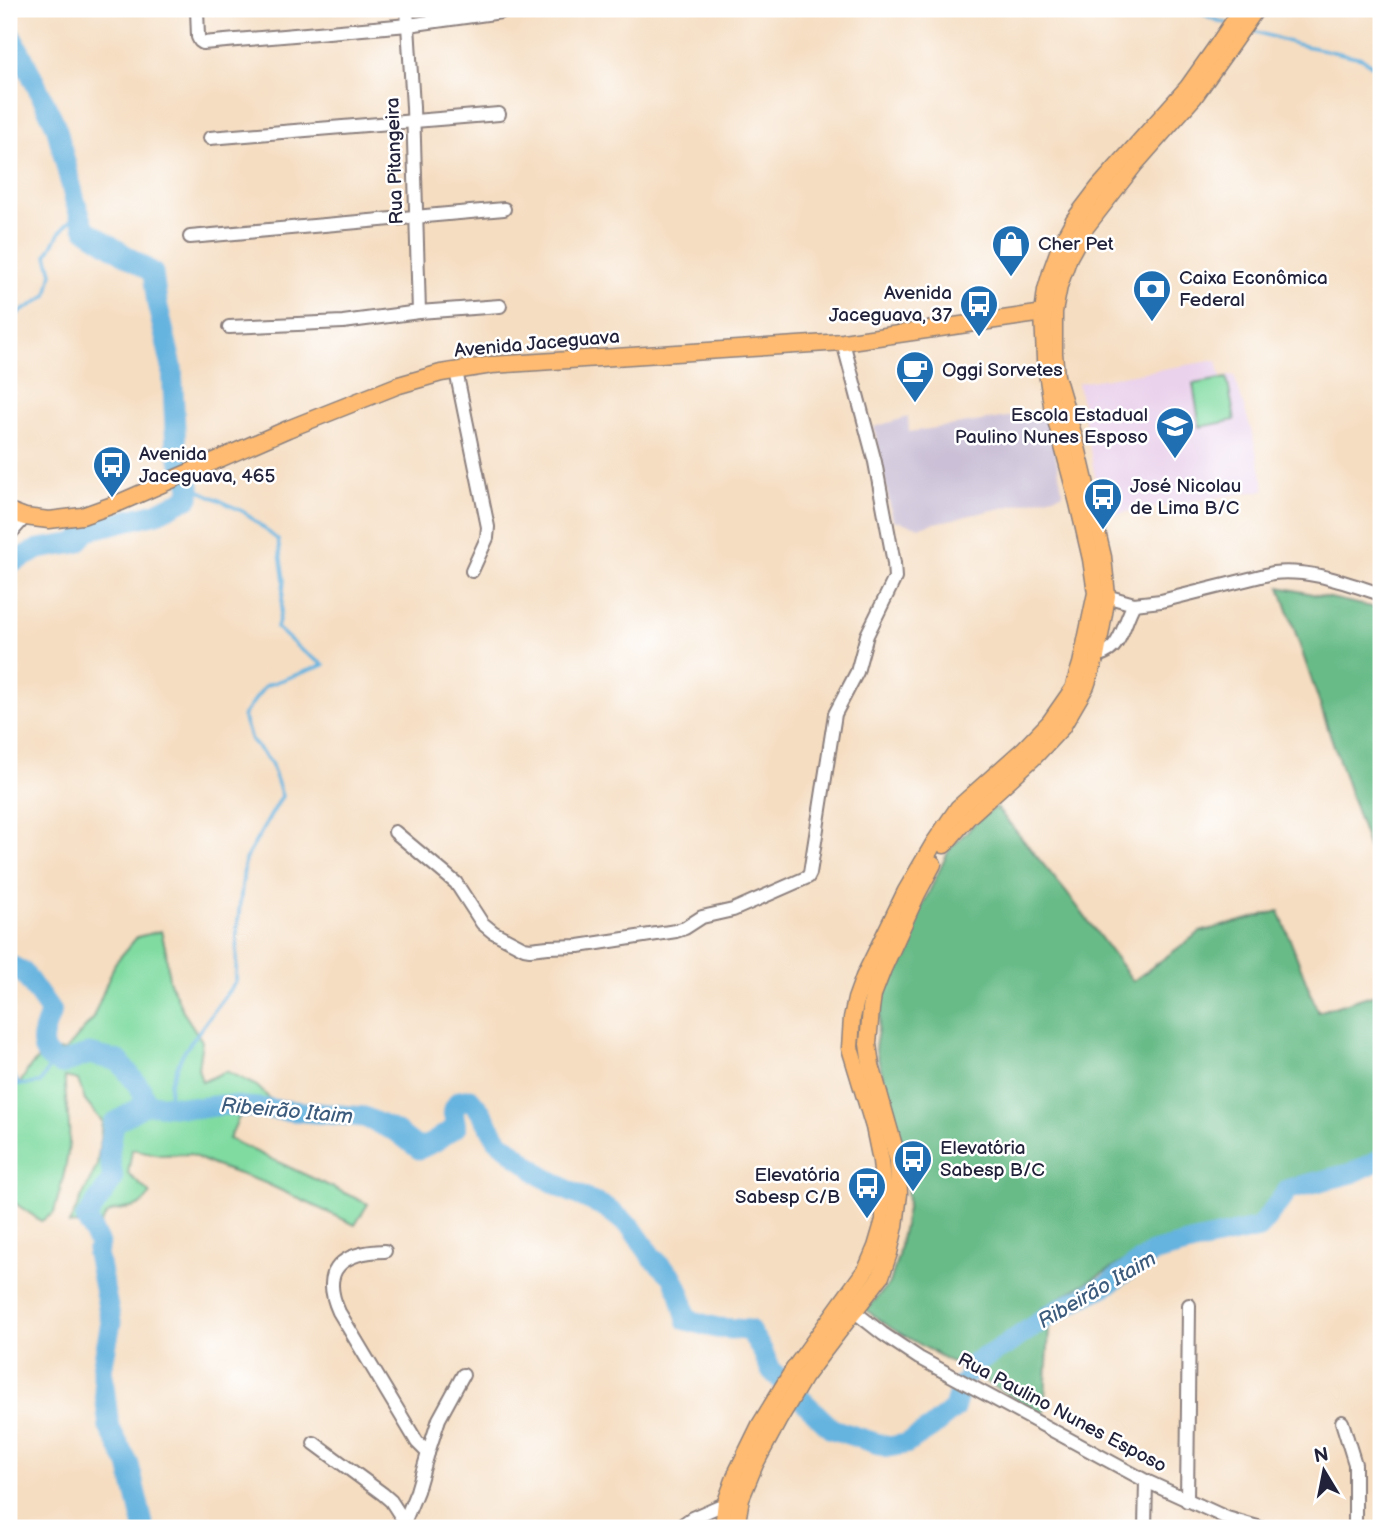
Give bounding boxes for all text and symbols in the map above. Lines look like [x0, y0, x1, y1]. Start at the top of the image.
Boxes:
street label: Rua Pitangeira [381, 97, 409, 225]
shop icon: Cher Pet [990, 223, 1032, 278]
place label: Cher Pet [1038, 233, 1114, 256]
place label: Caixa Econômica Federal [1179, 267, 1328, 312]
bank icon: Caixa Econômica Federal [1131, 268, 1173, 323]
place label: Avenida Jaceguava, 37 [829, 282, 953, 327]
bus stop icon: Avenida Jaceguava, 37 [958, 283, 1000, 338]
street label: Avenida Jaceguava [453, 325, 621, 363]
cafe icon: Oggi Sorvetes [894, 349, 936, 404]
place label: Oggi Sorvetes [942, 359, 1063, 382]
place label: Escola Estadual Paulino Nunes Esposo [955, 404, 1148, 449]
school or university icon: Escola Estadual Paulino Nunes Esposo [1154, 405, 1196, 460]
place label: Avenida Jaceguava, 465 [139, 443, 275, 488]
bus stop icon: Avenida Jaceguava, 465 [91, 444, 133, 499]
place label: José Nicolau de Lima B/C [1130, 475, 1241, 520]
bus stop icon: José Nicolau de Lima B/C [1082, 476, 1124, 531]
water label: Ribeirão Itaim [220, 1093, 354, 1129]
place label: Elevatória Sabesp B/C [940, 1137, 1045, 1182]
bus stop icon: Elevatória Sabesp B/C [892, 1138, 934, 1193]
place label: Elevatória Sabesp C/B [735, 1164, 840, 1209]
bus stop icon: Elevatória Sabesp C/B [846, 1165, 888, 1220]
water label: Ribeirão Itaim [1033, 1246, 1161, 1334]
street label: Rua Paulino Nunes Esposo [954, 1348, 1170, 1478]
north arrow [1288, 1436, 1358, 1506]
text: N [1312, 1443, 1330, 1468]

